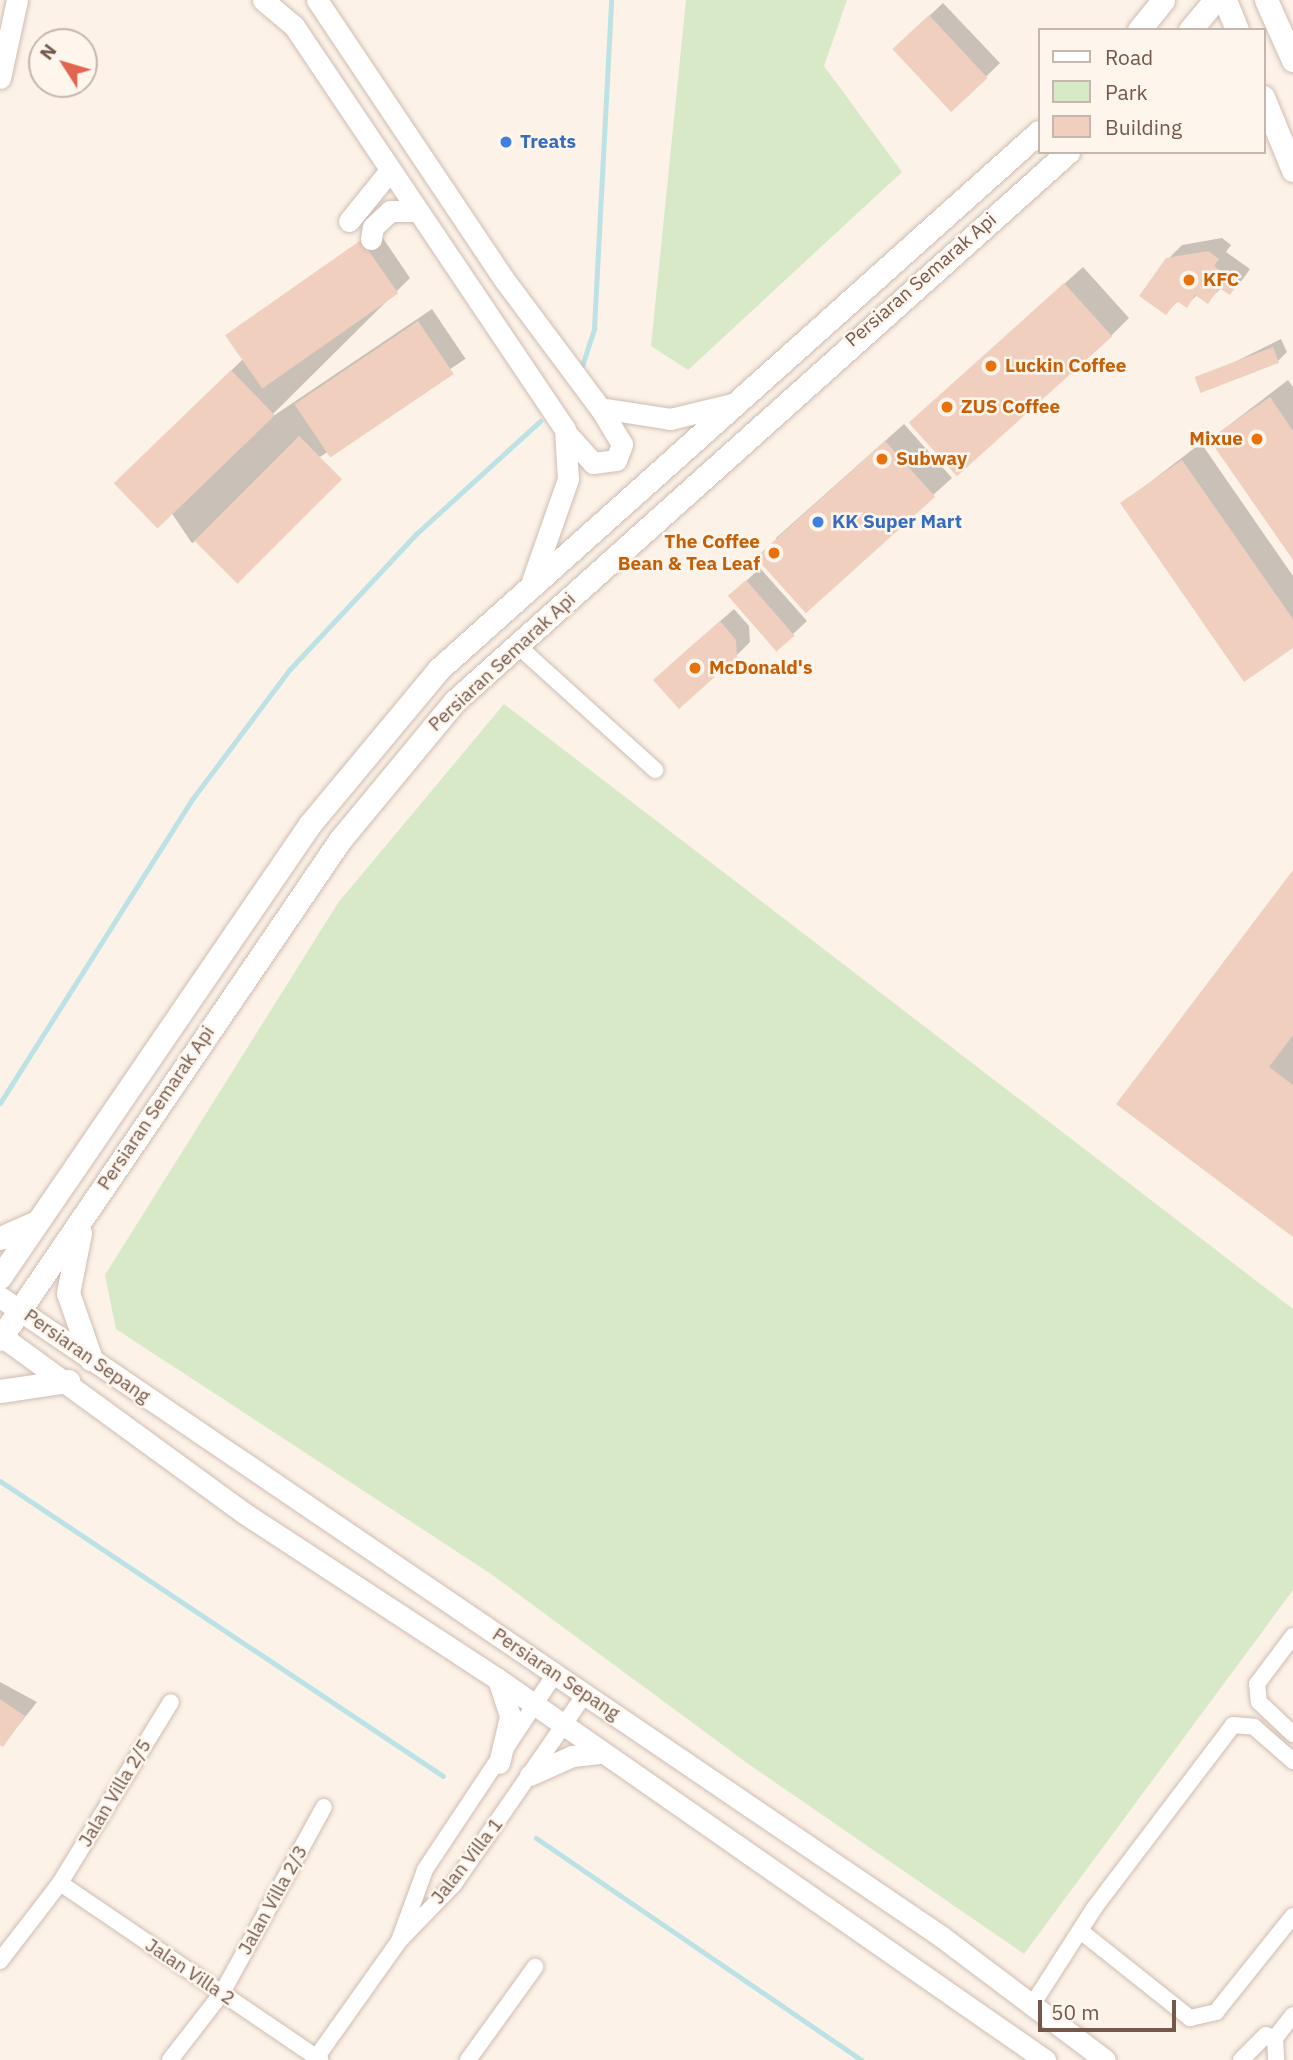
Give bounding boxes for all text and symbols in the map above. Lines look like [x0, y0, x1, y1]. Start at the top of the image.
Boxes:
north arrow [28, 28, 98, 98]
legend [1038, 28, 1265, 154]
text: N [34, 39, 62, 64]
text: Road [1105, 43, 1153, 71]
text: Park [1105, 78, 1148, 106]
text: Building [1105, 113, 1182, 141]
place label: Treats [520, 131, 576, 153]
marker: Treats [498, 134, 514, 150]
street label: Persiaran Semarak Api [841, 208, 1001, 352]
place label: KFC [1203, 269, 1239, 291]
marker: KFC [1181, 272, 1197, 288]
place label: Luckin Coffee [1005, 355, 1126, 377]
marker: Luckin Coffee [983, 358, 999, 374]
place label: ZUS Coffee [961, 396, 1060, 418]
marker: ZUS Coffee [939, 399, 955, 415]
place label: Mixue [1189, 428, 1243, 450]
marker: Mixue [1249, 431, 1265, 447]
place label: Subway [896, 448, 967, 470]
marker: Subway [874, 451, 890, 467]
place label: KK Super Mart [832, 511, 962, 533]
marker: KK Super Mart [810, 514, 826, 530]
place label: The Coffee Bean & Tea Leaf [618, 531, 760, 575]
marker: The Coffee Bean & Tea Leaf [766, 545, 782, 561]
street label: Persiaran Semarak Api [424, 588, 580, 736]
place label: McDonald's [709, 657, 812, 679]
marker: McDonald's [687, 660, 703, 676]
street label: Persiaran Semarak Api [93, 1022, 219, 1194]
street label: Persiaran Sepang [20, 1304, 154, 1408]
street label: Persiaran Sepang [488, 1623, 624, 1725]
street label: Jalan Villa 2/5 [74, 1735, 156, 1851]
street label: Jalan Villa 1 [426, 1813, 508, 1909]
street label: Jalan Villa 2/3 [234, 1841, 312, 1959]
street label: Jalan Villa 2 [141, 1934, 239, 2010]
scale bar [1041, 1986, 1179, 2030]
text: 50 m [1051, 1998, 1100, 2026]

